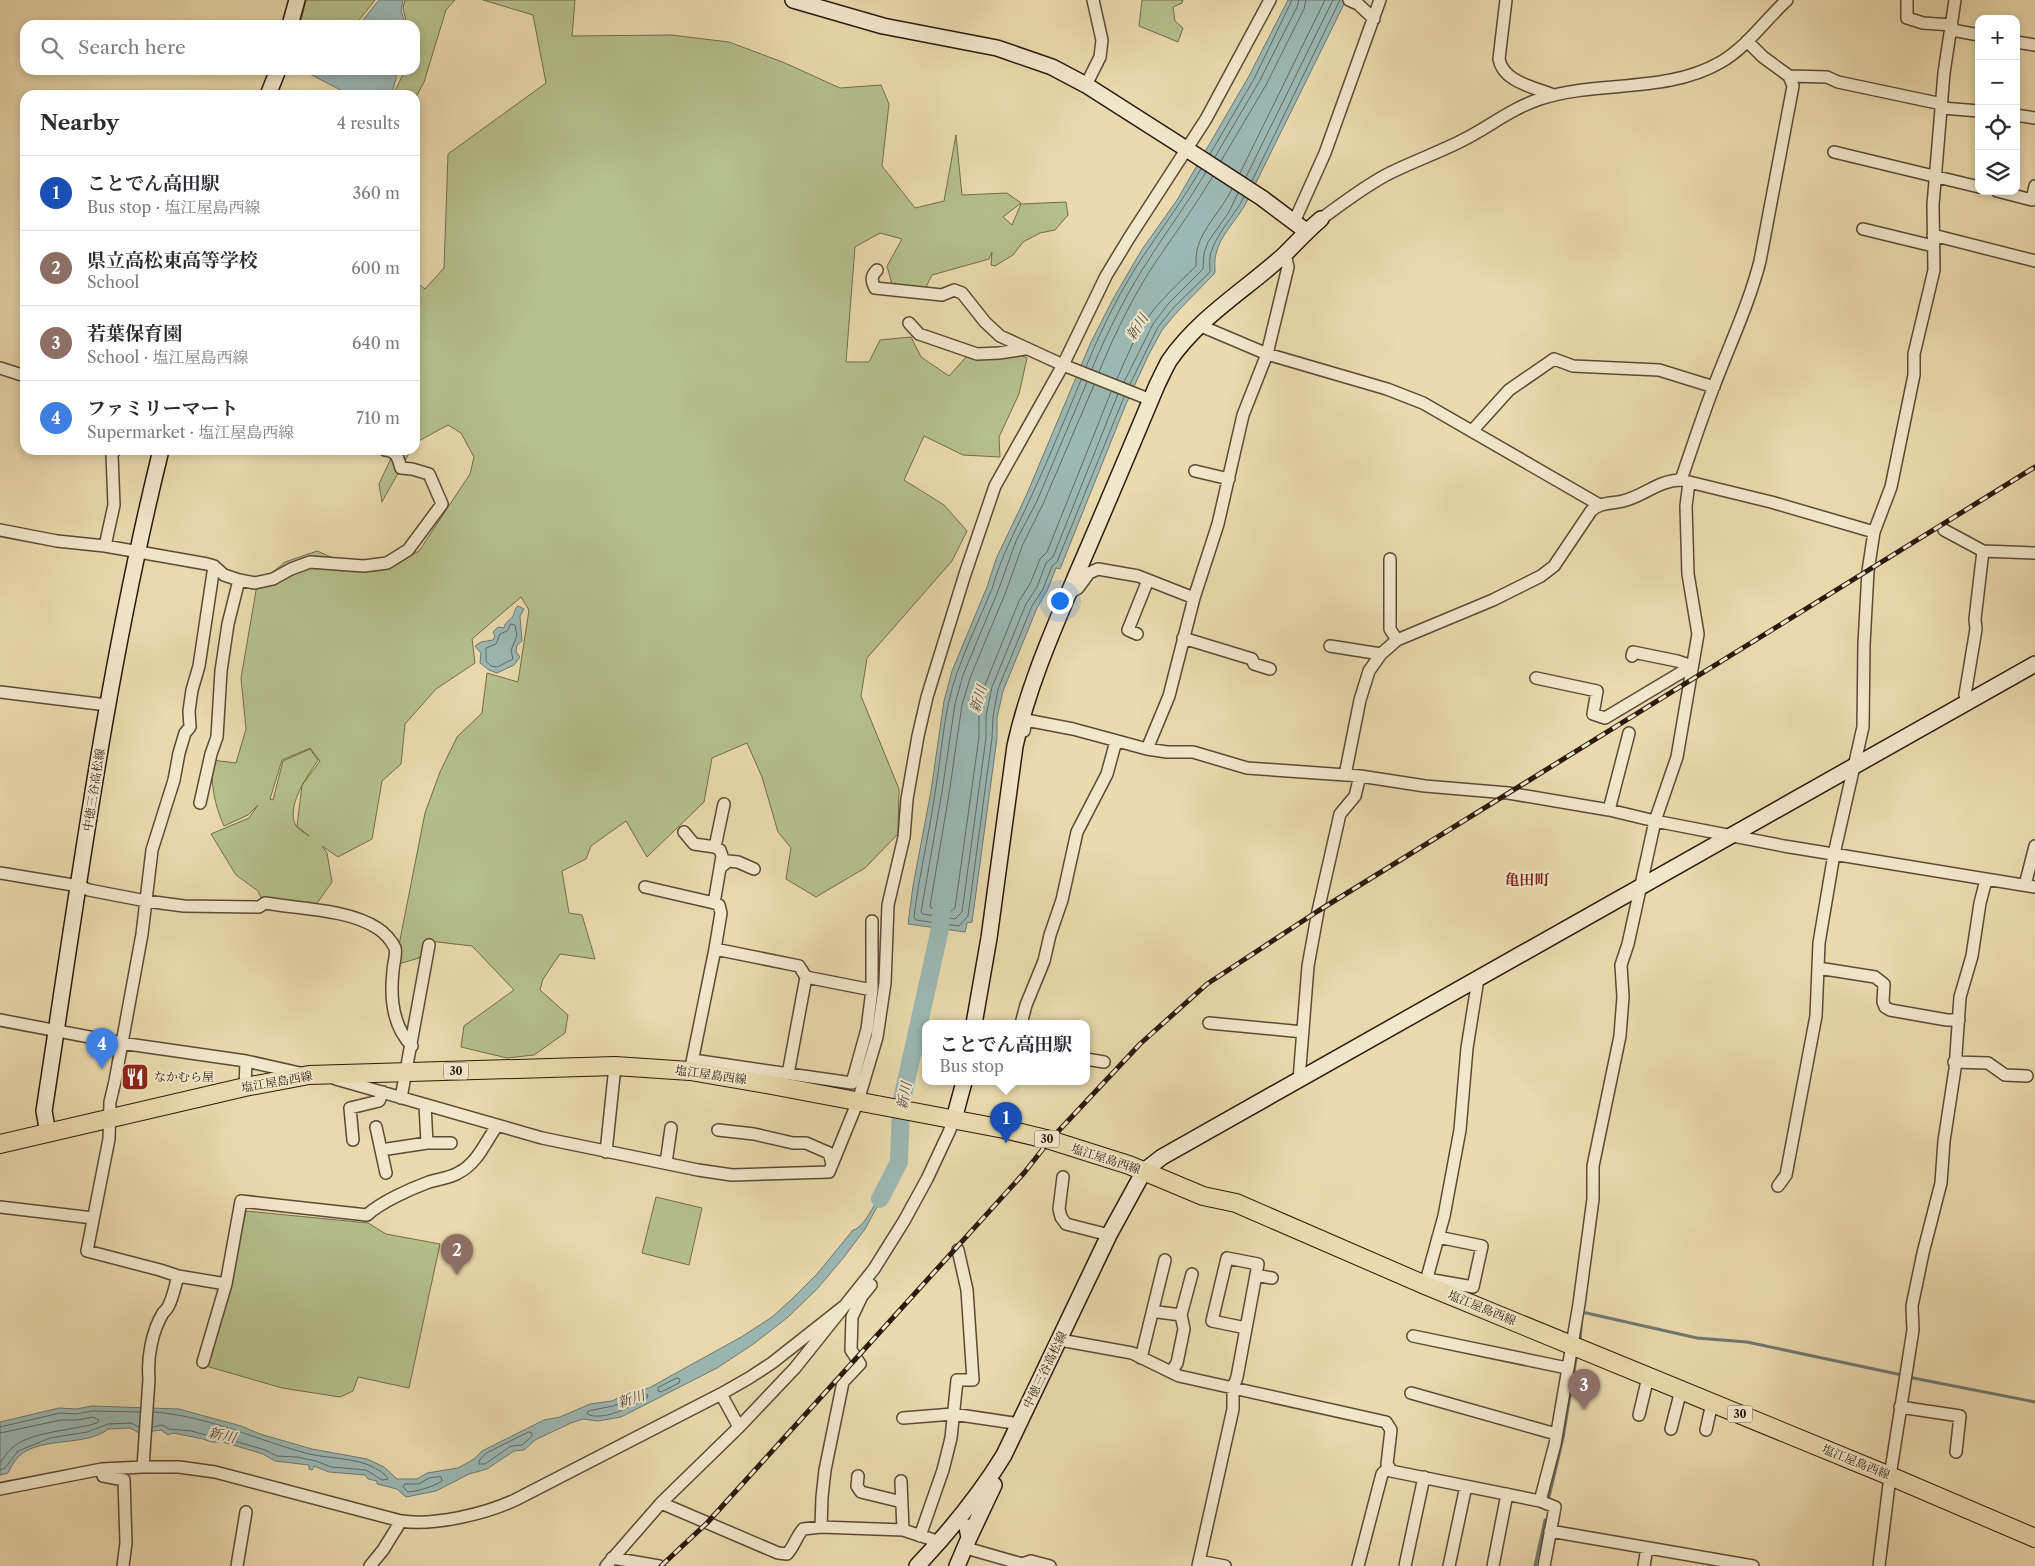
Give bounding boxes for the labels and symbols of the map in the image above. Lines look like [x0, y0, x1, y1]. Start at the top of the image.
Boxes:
water label: 新川 [1122, 309, 1153, 344]
your location [1047, 588, 1073, 614]
water label: 新川 [965, 681, 991, 715]
street label: 中徳三谷高松線 [80, 747, 107, 833]
district label: 亀田町 [1504, 870, 1550, 889]
pin: 4 [86, 1028, 118, 1069]
restaurant icon: なかむら屋 [120, 1062, 150, 1092]
road number: 30 [444, 1062, 468, 1080]
street label: 塩江屋島西線 [674, 1062, 748, 1087]
street label: 塩江屋島西線 [240, 1068, 314, 1095]
place label: なかむら屋 [154, 1069, 214, 1084]
water label: 新川 [893, 1079, 916, 1111]
pin: 1 [990, 1102, 1022, 1143]
road number: 30 [1034, 1130, 1060, 1148]
street label: 塩江屋島西線 [1070, 1140, 1143, 1177]
pin: 2 [441, 1234, 473, 1275]
street label: 塩江屋島西線 [1446, 1287, 1518, 1328]
street label: 中徳三谷高松線 [1019, 1329, 1070, 1411]
pin: 3 [1568, 1369, 1600, 1410]
water label: 新川 [615, 1385, 649, 1412]
road number: 30 [1728, 1406, 1752, 1422]
water label: 新川 [206, 1423, 240, 1447]
street label: 塩江屋島西線 [1820, 1441, 1892, 1482]

